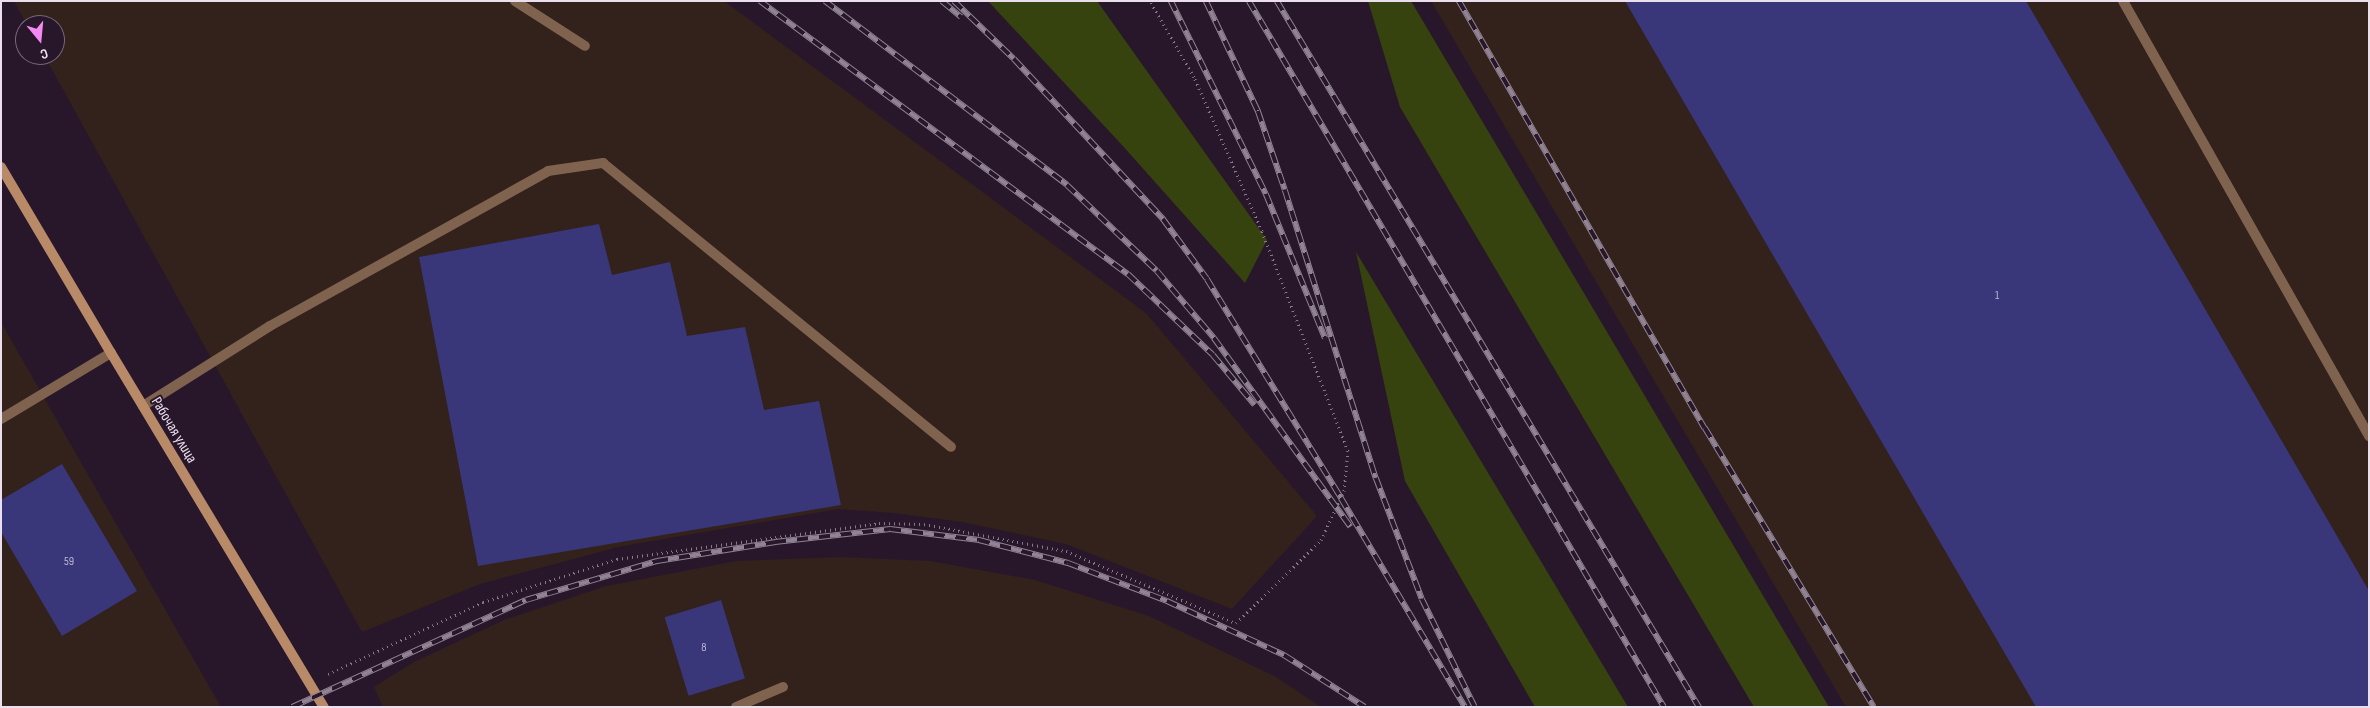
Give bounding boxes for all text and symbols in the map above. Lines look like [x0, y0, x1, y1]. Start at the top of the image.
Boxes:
north arrow [15, 15, 65, 65]
text: С [38, 45, 50, 63]
house number: 1 [1995, 289, 1999, 303]
street label: Рабочая улица [147, 394, 201, 466]
house number: 59 [64, 555, 74, 569]
house number: 8 [701, 641, 707, 655]

